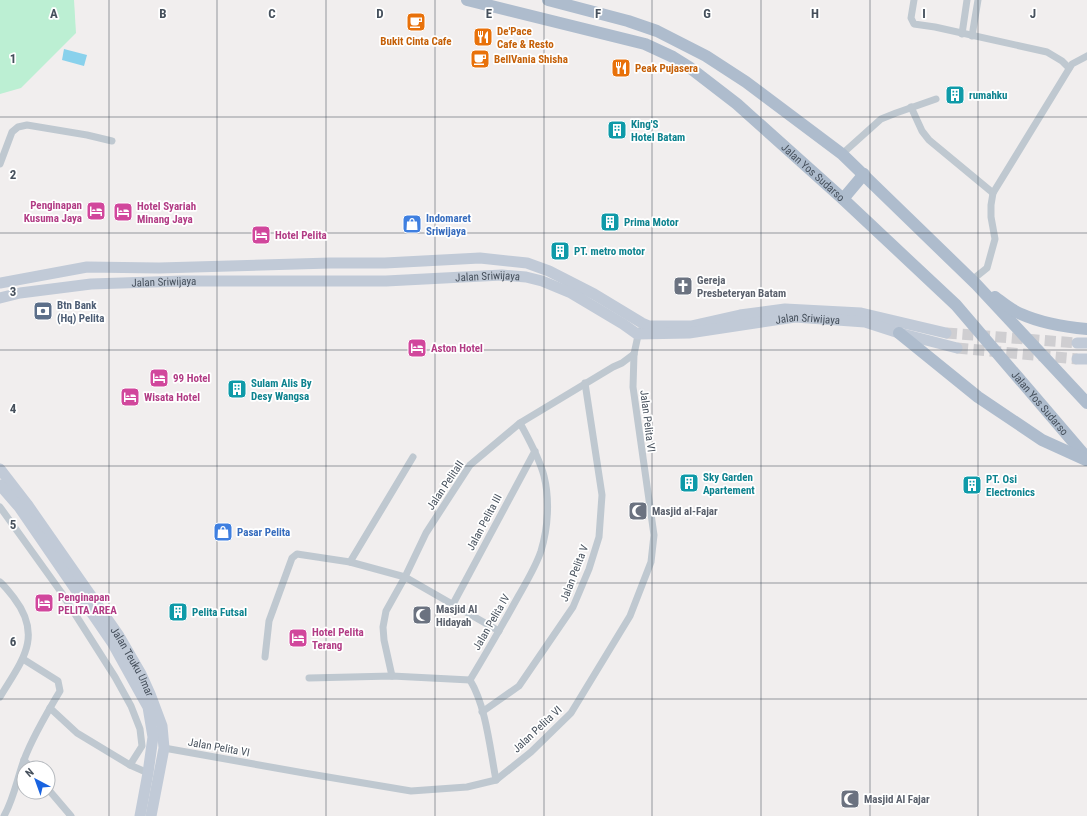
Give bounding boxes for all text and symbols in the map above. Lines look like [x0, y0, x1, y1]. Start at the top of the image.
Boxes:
text: A [50, 6, 58, 21]
text: B [159, 6, 167, 21]
text: C [268, 6, 276, 21]
text: D [376, 6, 384, 21]
text: E [486, 6, 493, 21]
text: F [595, 6, 601, 21]
text: G [703, 6, 711, 21]
text: H [811, 6, 819, 21]
text: I [922, 6, 926, 21]
text: J [1030, 6, 1036, 21]
cafe icon: Bukit Cinta Cafe [405, 11, 427, 33]
place label: De'Pace Cafe & Resto [497, 25, 554, 51]
restaurant icon: De'Pace Cafe & Resto [472, 26, 494, 48]
place label: Bukit Cinta Cafe [380, 35, 452, 48]
cafe icon: BellVania Shisha [469, 48, 491, 70]
text: 1 [10, 51, 16, 66]
place label: BellVania Shisha [494, 53, 568, 66]
restaurant icon: Peak Pujasera [610, 57, 632, 79]
place label: Peak Pujasera [635, 62, 698, 75]
building icon: rumahku [944, 84, 966, 106]
place label: rumahku [969, 89, 1007, 102]
place label: King'S Hotel Batam [631, 118, 685, 144]
building icon: King'S Hotel Batam [606, 119, 628, 141]
street label: Jalan Yos Sudarso [779, 141, 848, 205]
text: 2 [10, 167, 17, 182]
place label: Penginapan Kusuma Jaya [24, 199, 82, 225]
hotel icon: Penginapan Kusuma Jaya [85, 200, 107, 222]
place label: Hotel Syariah Minang Jaya [137, 200, 196, 226]
hotel icon: Hotel Syariah Minang Jaya [112, 201, 134, 223]
building icon: Prima Motor [599, 211, 621, 233]
place label: Indomaret Sriwijaya [426, 212, 471, 238]
shop icon: Indomaret Sriwijaya [401, 213, 423, 235]
place label: Prima Motor [624, 216, 679, 229]
hotel icon: Hotel Pelita [250, 224, 272, 246]
place label: Hotel Pelita [275, 229, 327, 242]
building icon: PT. metro motor [549, 240, 571, 262]
place label: PT. metro motor [574, 245, 645, 258]
street label: Jalan Sriwijaya [455, 269, 521, 284]
place label: Gereja Presbeteryan Batam [697, 274, 786, 300]
street label: Jalan Sriwijaya [131, 275, 196, 290]
church icon: Gereja Presbeteryan Batam [672, 275, 694, 297]
text: 3 [10, 284, 16, 299]
place label: Btn Bank (Hq) Pelita [57, 299, 104, 325]
bank icon: Btn Bank (Hq) Pelita [32, 300, 54, 322]
street label: Jalan Sriwijaya [775, 311, 841, 327]
hotel icon: Aston Hotel [406, 337, 428, 359]
place label: Aston Hotel [431, 342, 483, 355]
hotel icon: 99 Hotel [148, 367, 170, 389]
street label: Jalan Yos Sudarso [1008, 369, 1071, 439]
place label: 99 Hotel [173, 372, 211, 385]
place label: Sulam Alis By Desy Wangsa [251, 377, 312, 403]
building icon: Sulam Alis By Desy Wangsa [226, 378, 248, 400]
hotel icon: Wisata Hotel [119, 386, 141, 408]
street label: Jalan Pelita VI [637, 389, 658, 453]
place label: Wisata Hotel [144, 391, 200, 404]
text: 4 [10, 401, 17, 416]
street label: Jalan PelitaII [424, 458, 467, 512]
place label: Sky Garden Apartement [703, 471, 755, 497]
building icon: Sky Garden Apartement [678, 472, 700, 494]
place label: PT. Osi Electronics [986, 473, 1035, 499]
building icon: PT. Osi Electronics [961, 474, 983, 496]
street label: Jalan Pelita III [464, 492, 505, 553]
mosque icon: Masjid al-Fajar [627, 500, 649, 522]
place label: Masjid al-Fajar [652, 505, 718, 518]
text: 5 [10, 517, 17, 532]
shop icon: Pasar Pelita [212, 521, 234, 543]
place label: Pasar Pelita [237, 526, 290, 539]
street label: Jalan Pelita V [558, 543, 591, 603]
place label: Penginapan PELITA AREA [58, 591, 117, 617]
hotel icon: Penginapan PELITA AREA [33, 592, 55, 614]
street label: Jalan Pelita IV [470, 592, 513, 653]
building icon: Pelita Futsal [167, 601, 189, 623]
place label: Masjid Al Hidayah [436, 603, 478, 629]
mosque icon: Masjid Al Hidayah [411, 604, 433, 626]
place label: Pelita Futsal [192, 606, 247, 619]
street label: Jalan Teuku Umar [108, 624, 157, 699]
place label: Hotel Pelita Terang [312, 626, 364, 652]
hotel icon: Hotel Pelita Terang [287, 627, 309, 649]
text: 6 [10, 634, 17, 649]
street label: Jalan Pelita VI [510, 703, 565, 755]
street label: Jalan Pelita VI [187, 736, 251, 759]
north arrow [16, 760, 56, 800]
text: N [23, 766, 37, 780]
mosque icon: Masjid Al Fajar [839, 788, 861, 810]
place label: Masjid Al Fajar [864, 793, 930, 806]

